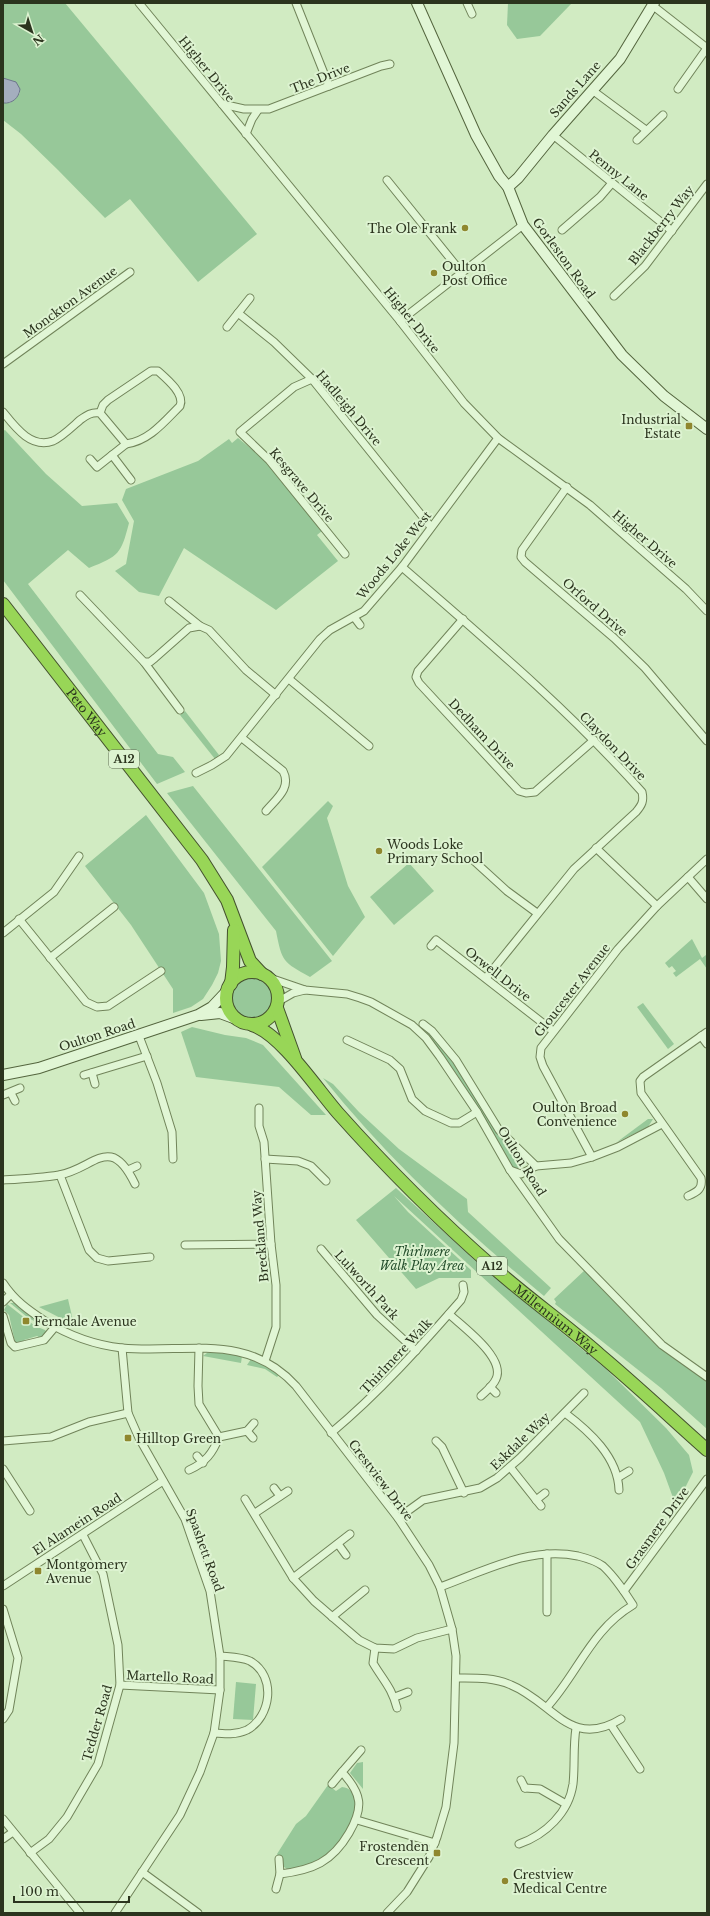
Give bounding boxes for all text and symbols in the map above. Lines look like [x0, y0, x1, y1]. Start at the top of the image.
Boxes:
north arrow [12, 12, 52, 52]
text: N [29, 31, 47, 49]
street label: Higher Drive [176, 33, 238, 105]
street label: Sands Lane [546, 58, 604, 120]
street label: The Drive [288, 60, 352, 96]
street label: Penny Lane [586, 146, 652, 204]
street label: Blackberry Way [625, 182, 697, 268]
street label: Gorleston Road [530, 215, 598, 301]
place label: The Ole Frank [367, 221, 458, 236]
marker: The Ole Frank [460, 223, 470, 233]
place label: Oulton Post Office [442, 259, 508, 288]
street label: Monckton Avenue [20, 263, 120, 341]
marker: Oulton Post Office [429, 268, 439, 278]
street label: Higher Drive [381, 284, 443, 356]
street label: Hadleigh Drive [313, 367, 385, 449]
place label: Industrial Estate [621, 412, 681, 441]
marker: Industrial Estate [684, 421, 694, 431]
street label: Kesgrave Drive [267, 445, 338, 525]
street label: Woods Loke West [353, 507, 434, 603]
street label: Higher Drive [610, 507, 680, 571]
street label: Orford Drive [559, 575, 631, 639]
street label: Peto Way [64, 685, 111, 740]
street label: Dedham Drive [445, 696, 519, 773]
street label: Claydon Drive [577, 709, 649, 783]
road number: A12 [109, 750, 139, 768]
place label: Woods Loke Primary School [386, 837, 483, 866]
marker: Woods Loke Primary School [374, 846, 384, 856]
street label: Gloucester Avenue [531, 940, 613, 1040]
street label: Orwell Drive [462, 944, 534, 1004]
street label: Oulton Road [57, 1016, 137, 1054]
place label: Oulton Broad Convenience [532, 1100, 617, 1129]
marker: Oulton Broad Convenience [620, 1109, 630, 1119]
street label: Oulton Road [495, 1123, 549, 1199]
street label: Breckland Way [248, 1189, 272, 1283]
park label: Thirlmere Walk Play Area [380, 1244, 465, 1273]
street label: Lulworth Park [332, 1247, 403, 1323]
road number: A12 [477, 1257, 507, 1275]
street label: Millennium Way [511, 1281, 602, 1358]
place label: Ferndale Avenue [34, 1314, 137, 1329]
street label: Thirlmere Walk [357, 1315, 435, 1397]
marker: Ferndale Avenue [21, 1316, 31, 1326]
street label: Eskdale Way [487, 1409, 553, 1473]
place label: Hilltop Green [136, 1431, 221, 1446]
marker: Hilltop Green [123, 1433, 133, 1443]
street label: Crestview Drive [346, 1436, 417, 1524]
street label: Grasmere Drive [622, 1484, 692, 1572]
street label: El Alamein Road [30, 1490, 124, 1558]
street label: Spashett Road [183, 1506, 227, 1594]
place label: Montgomery Avenue [45, 1557, 128, 1586]
marker: Montgomery Avenue [33, 1566, 43, 1576]
street label: Martello Road [126, 1667, 214, 1687]
street label: Tedder Road [79, 1683, 115, 1763]
place label: Frostenden Crescent [359, 1839, 429, 1868]
marker: Frostenden Crescent [432, 1848, 442, 1858]
place label: Crestview Medical Centre [513, 1867, 607, 1896]
marker: Crestview Medical Centre [500, 1876, 510, 1886]
scale bar [14, 1878, 129, 1904]
text: 100 m [20, 1884, 59, 1899]

